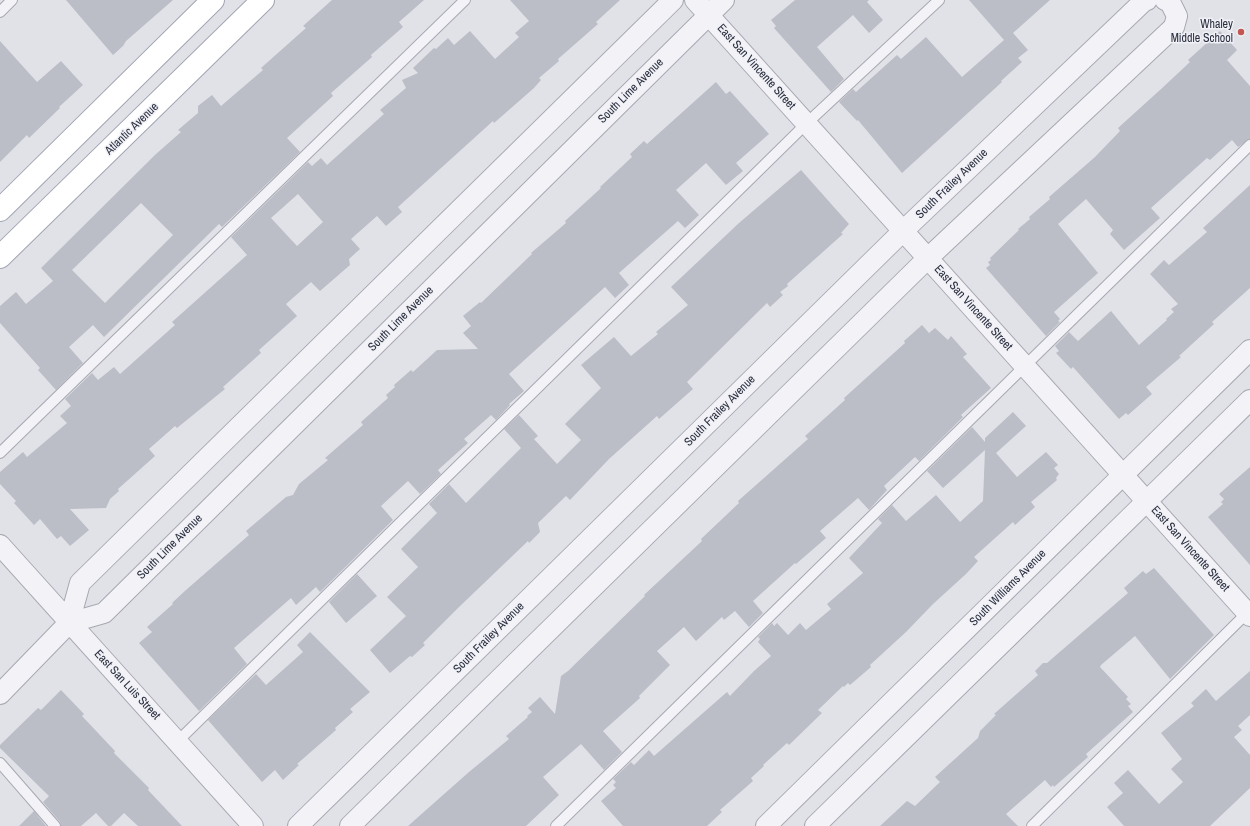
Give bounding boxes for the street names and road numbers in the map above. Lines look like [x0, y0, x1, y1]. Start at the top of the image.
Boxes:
street label: East San Vincente Street [714, 21, 798, 113]
street label: South Lime Avenue [595, 55, 667, 127]
street label: Atlantic Avenue [102, 100, 162, 158]
street label: South Frailey Avenue [913, 146, 991, 222]
street label: East San Vincente Street [931, 262, 1015, 354]
street label: South Lime Avenue [365, 283, 437, 355]
street label: South Frailey Avenue [682, 373, 758, 449]
street label: East San Vincente Street [1148, 503, 1232, 595]
street label: South Lime Avenue [134, 511, 206, 583]
street label: South Williams Avenue [967, 547, 1049, 629]
street label: South Frailey Avenue [451, 600, 527, 676]
street label: East San Luis Street [91, 647, 163, 723]

